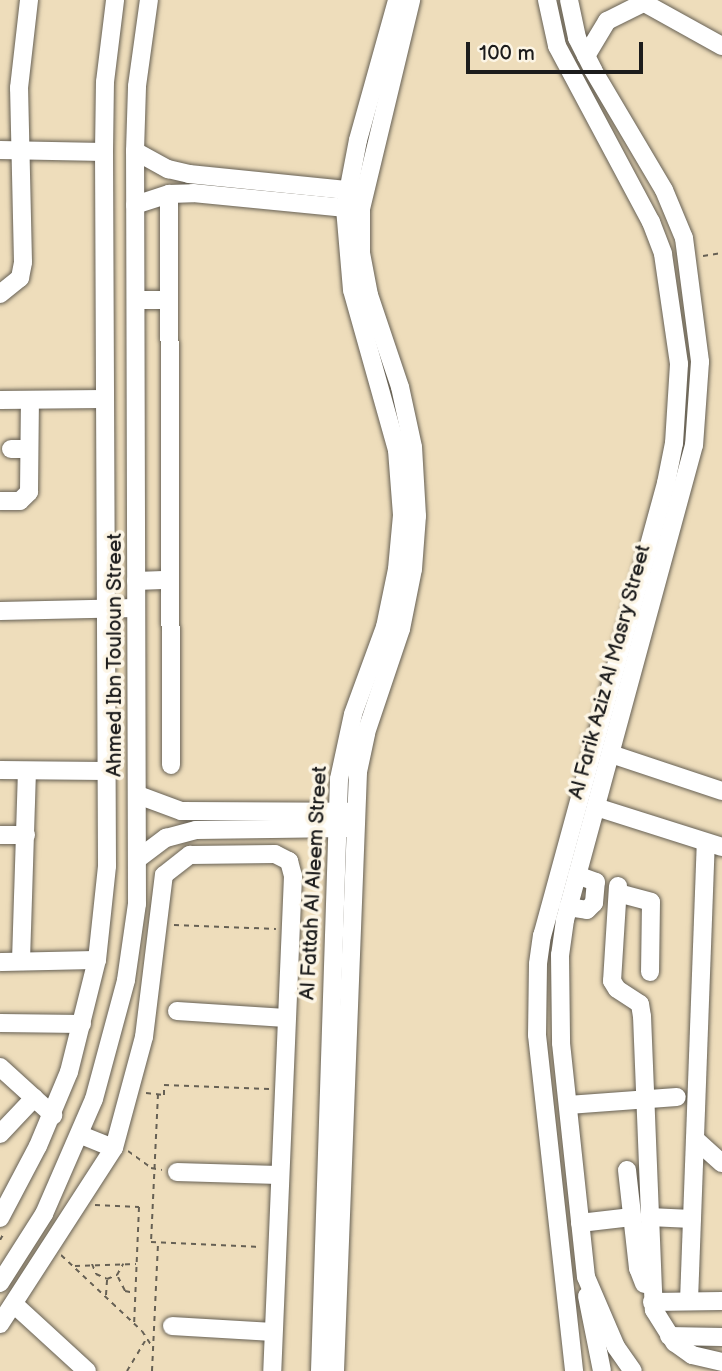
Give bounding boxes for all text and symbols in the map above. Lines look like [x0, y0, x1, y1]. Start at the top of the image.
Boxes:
scale bar [470, 28, 647, 72]
text: 100 m [479, 41, 535, 66]
street label: Ahmed Ibn Touloun Street [102, 533, 128, 777]
street label: Al Farik Aziz Al Masry Street [564, 541, 656, 803]
street label: Al Fattah Al Aleem Street [295, 765, 333, 1001]

